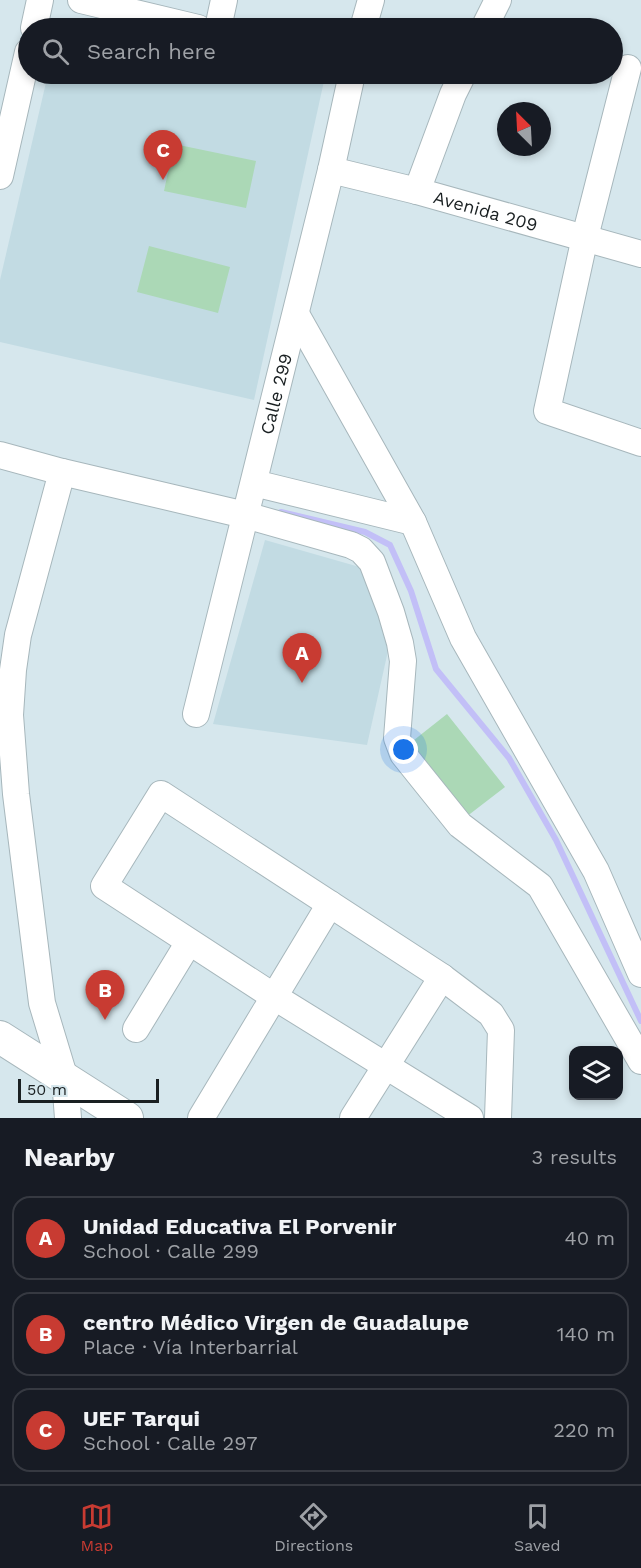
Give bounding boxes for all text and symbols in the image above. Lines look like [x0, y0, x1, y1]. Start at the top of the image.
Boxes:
search box [18, 18, 623, 84]
icon: search [39, 35, 72, 68]
text: Search here [87, 39, 216, 64]
north arrow [497, 102, 551, 156]
pin: C [144, 130, 182, 180]
street label: Avenida 209 [431, 186, 540, 235]
street label: Calle 299 [255, 351, 296, 436]
pin: A [282, 634, 322, 683]
your location [389, 735, 418, 764]
pin: B [86, 970, 124, 1020]
map controls [569, 1046, 623, 1100]
button: layers [569, 1046, 623, 1100]
scale bar [18, 1076, 159, 1104]
text: 50 m [27, 1080, 67, 1099]
text: Nearby [24, 1142, 115, 1172]
text: 3 results [532, 1145, 617, 1169]
text: Unidad Educativa El Porvenir [83, 1214, 396, 1239]
text: A [39, 1226, 52, 1250]
text: 40 m [564, 1226, 615, 1250]
text: School · Calle 299 [83, 1239, 259, 1263]
text: centro Médico Virgen de Guadalupe [83, 1310, 469, 1335]
text: B [39, 1322, 52, 1346]
text: 140 m [557, 1322, 615, 1346]
text: Place · Vía Interbarrial [83, 1335, 298, 1359]
text: UEF Tarqui [83, 1406, 200, 1431]
text: C [39, 1418, 52, 1442]
text: 220 m [553, 1418, 615, 1442]
text: School · Calle 297 [83, 1431, 257, 1455]
tab: Map [80, 1500, 113, 1555]
tab: Directions [274, 1500, 353, 1555]
tab: Saved [514, 1500, 561, 1555]

